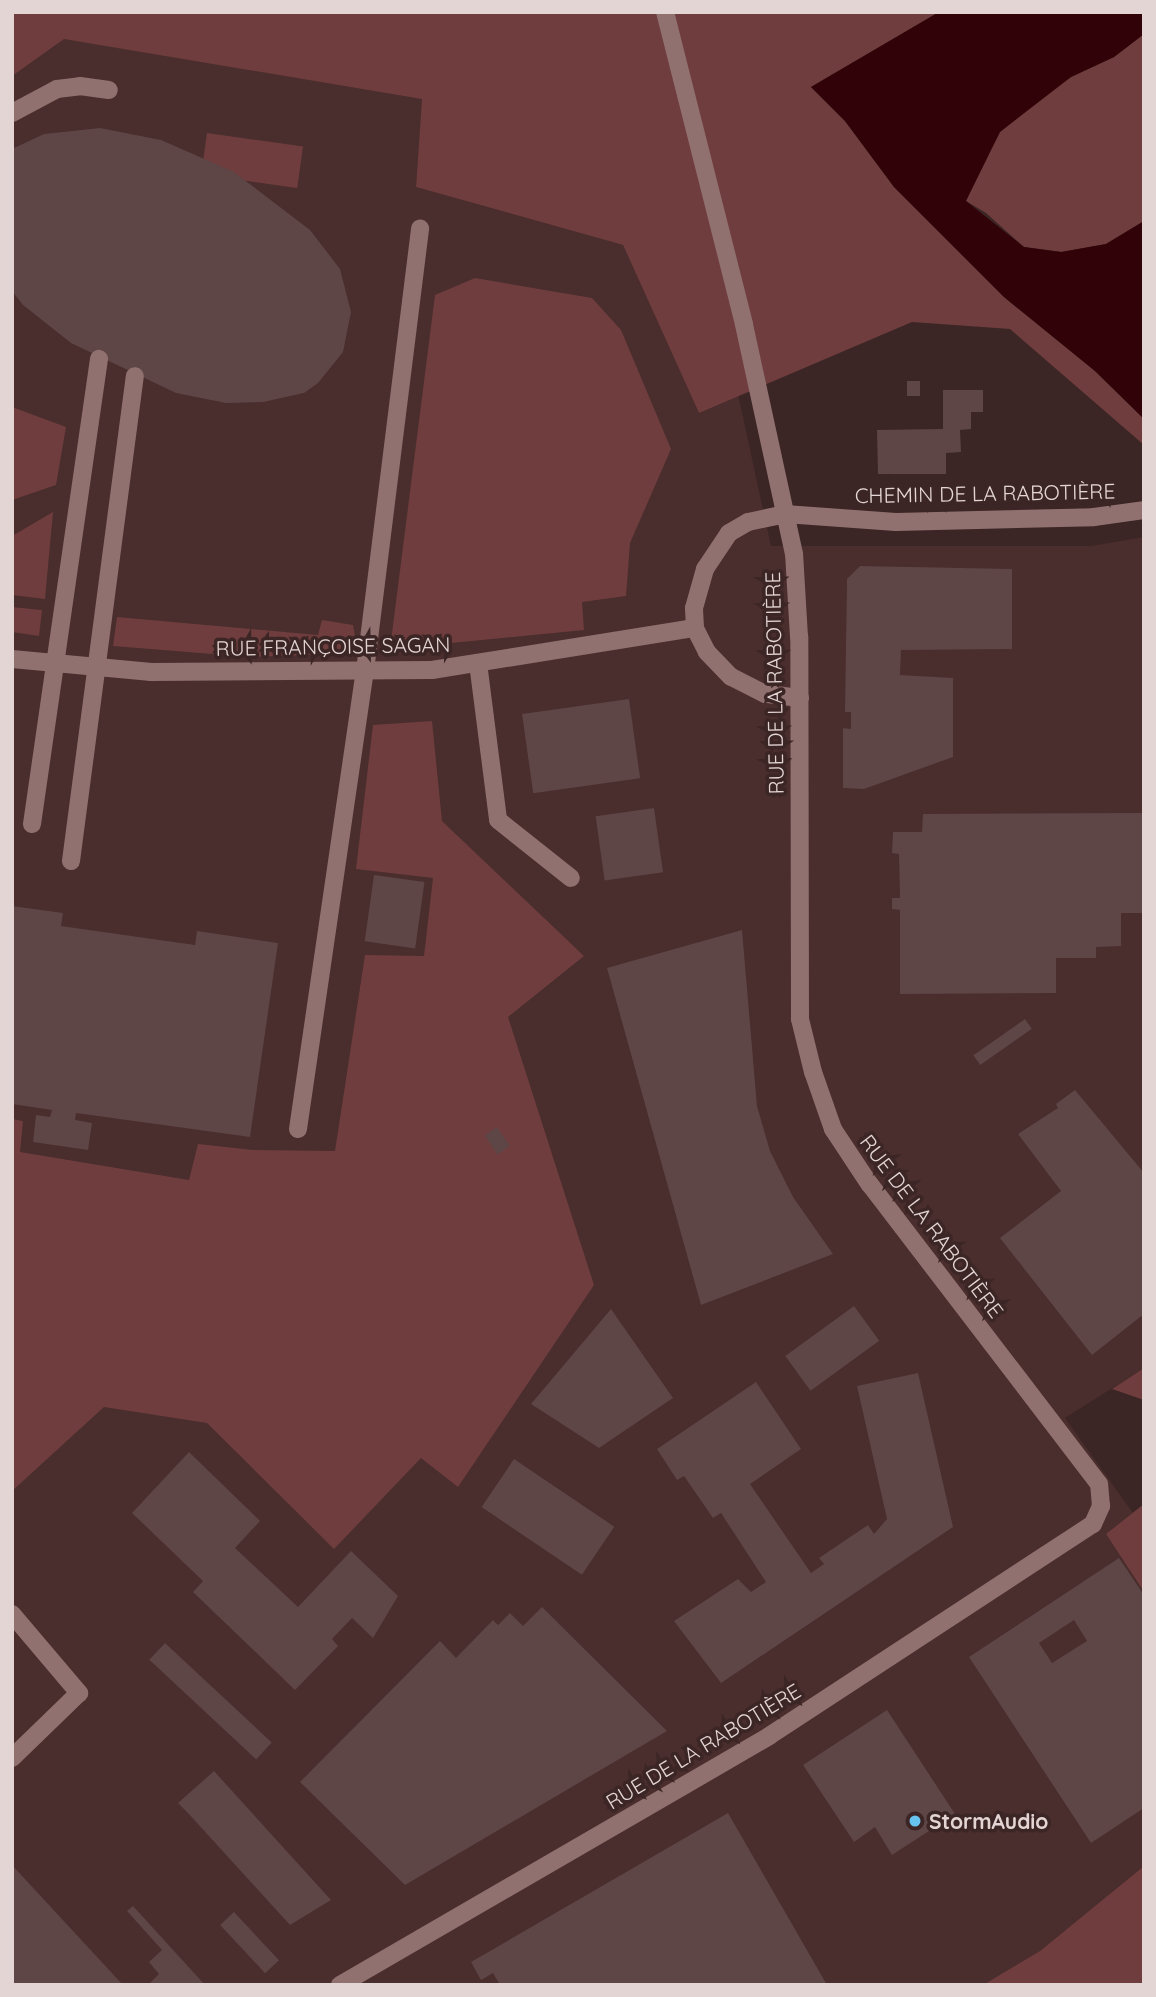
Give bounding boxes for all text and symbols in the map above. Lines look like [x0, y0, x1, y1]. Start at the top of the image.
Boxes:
street label: CHEMIN DE LA RABOTIÈRE [855, 478, 1115, 508]
street label: RUE DE LA RABOTIÈRE [759, 571, 789, 795]
street label: RUE FRANÇOISE SAGAN [215, 631, 451, 661]
street label: RUE DE LA RABOTIÈRE [855, 1129, 1009, 1323]
street label: RUE DE LA RABOTIÈRE [601, 1678, 805, 1814]
place label: StormAudio [929, 1808, 1048, 1834]
marker: StormAudio [907, 1813, 923, 1829]

